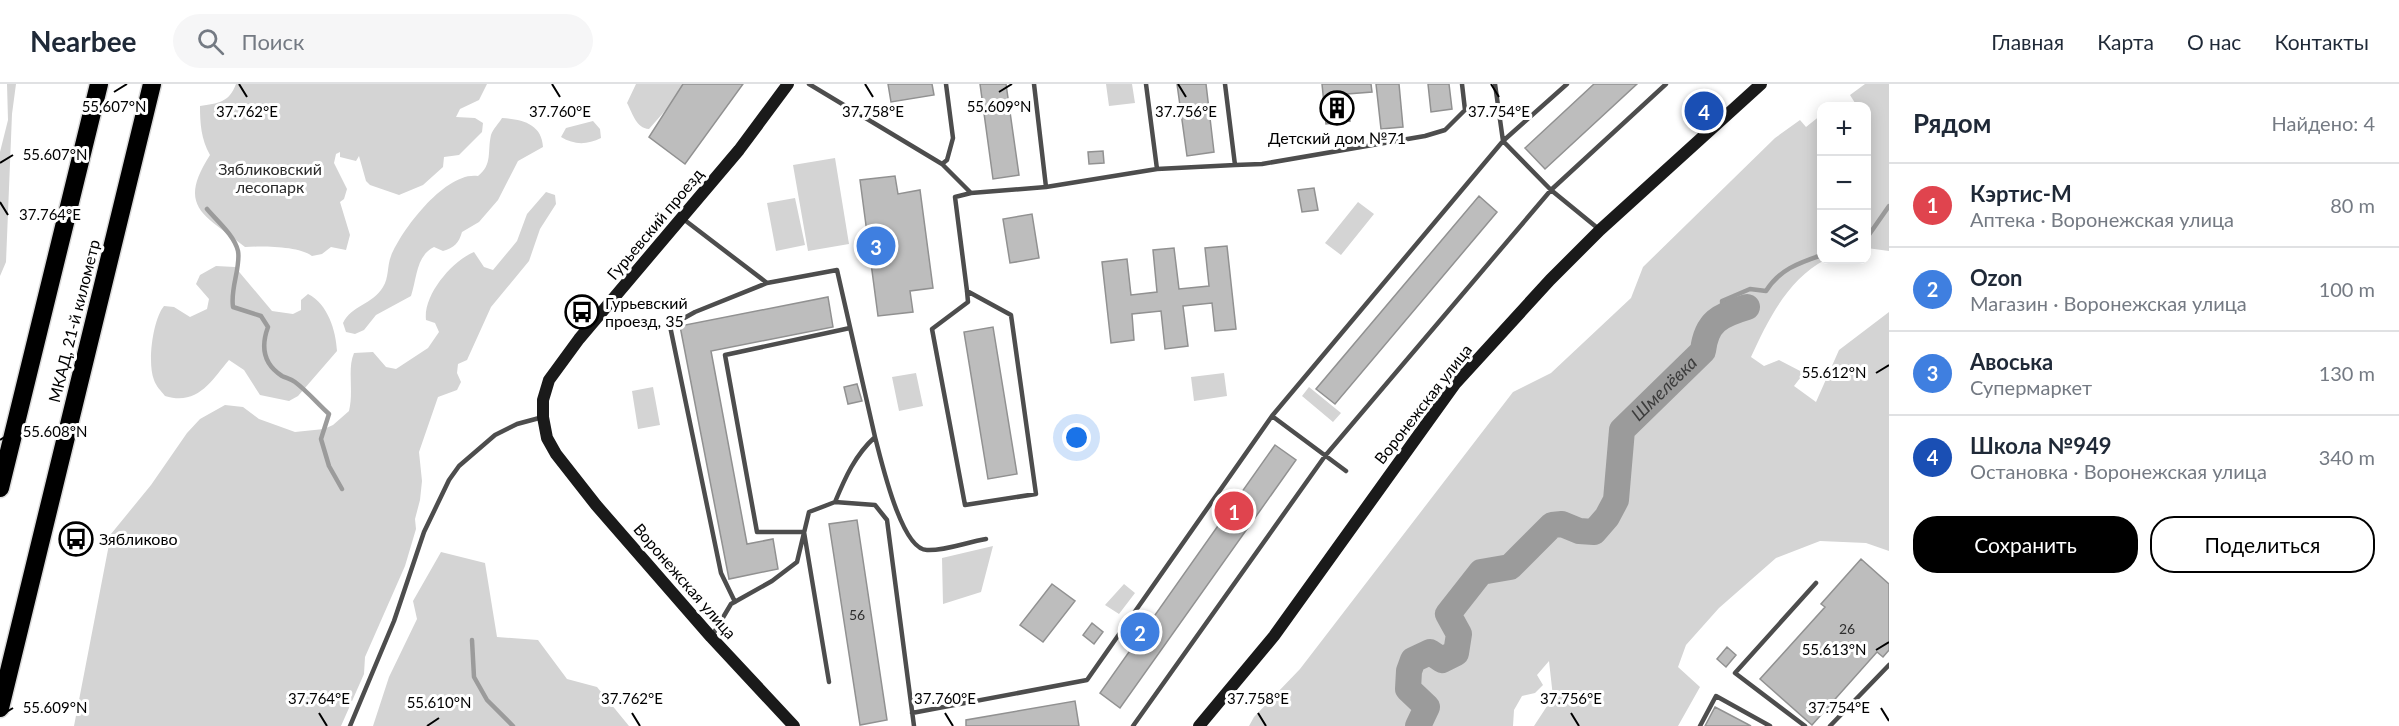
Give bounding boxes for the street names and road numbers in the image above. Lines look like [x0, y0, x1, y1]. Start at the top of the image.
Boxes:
street label: Гурьевский проезд [603, 164, 707, 283]
street label: МКАД, 21-й километр [44, 237, 103, 404]
street label: Воронежская улица [1370, 340, 1475, 467]
street label: Воронежская улица [630, 519, 741, 642]

